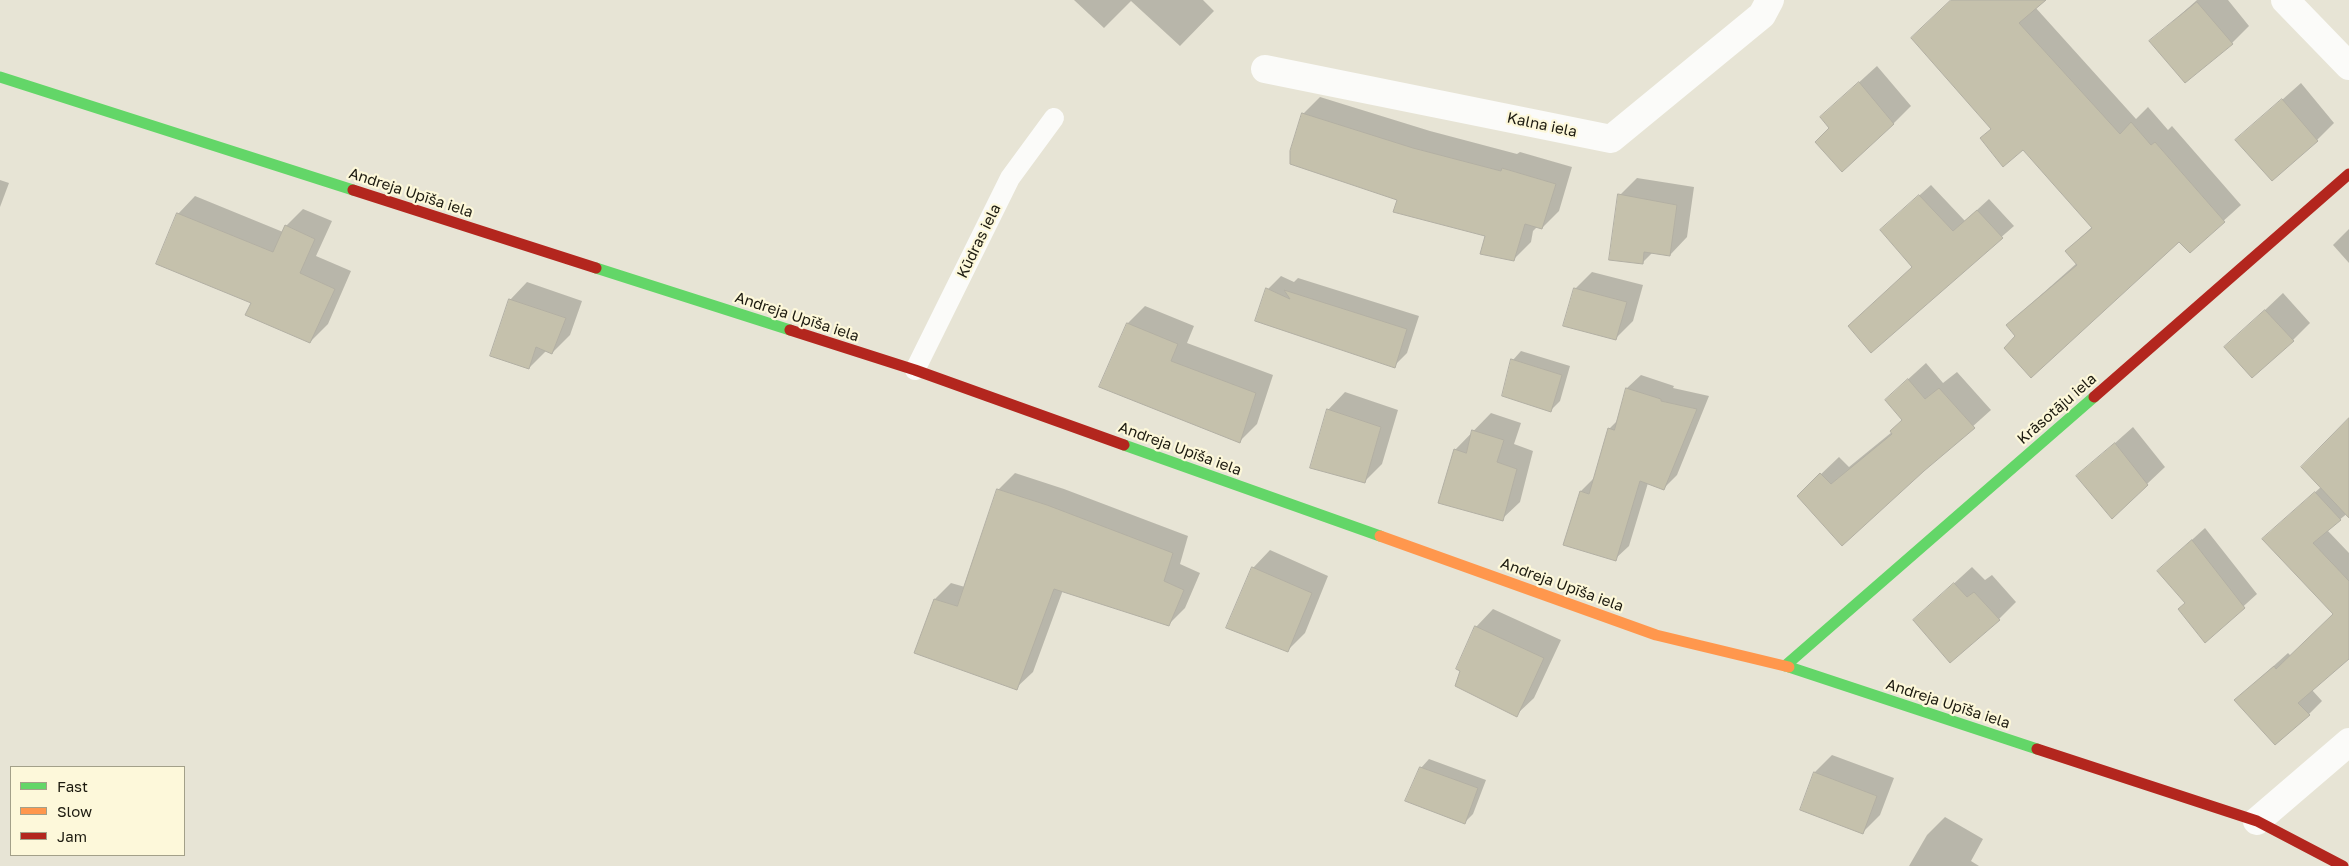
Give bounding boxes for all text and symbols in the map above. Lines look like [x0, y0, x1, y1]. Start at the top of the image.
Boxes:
street label: Kalna iela [1505, 109, 1579, 141]
street label: Andreja Upīša iela [347, 164, 475, 222]
street label: Kūdras iela [953, 201, 1005, 281]
street label: Andreja Upīša iela [733, 288, 861, 346]
street label: Krāsotāju iela [2014, 370, 2100, 448]
street label: Andreja Upīša iela [1116, 418, 1244, 480]
street label: Andreja Upīša iela [1498, 554, 1626, 616]
street label: Andreja Upīša iela [1884, 675, 2012, 733]
legend [10, 766, 185, 856]
text: Fast [57, 777, 88, 795]
text: Slow [57, 802, 92, 820]
text: Jam [57, 827, 87, 845]

